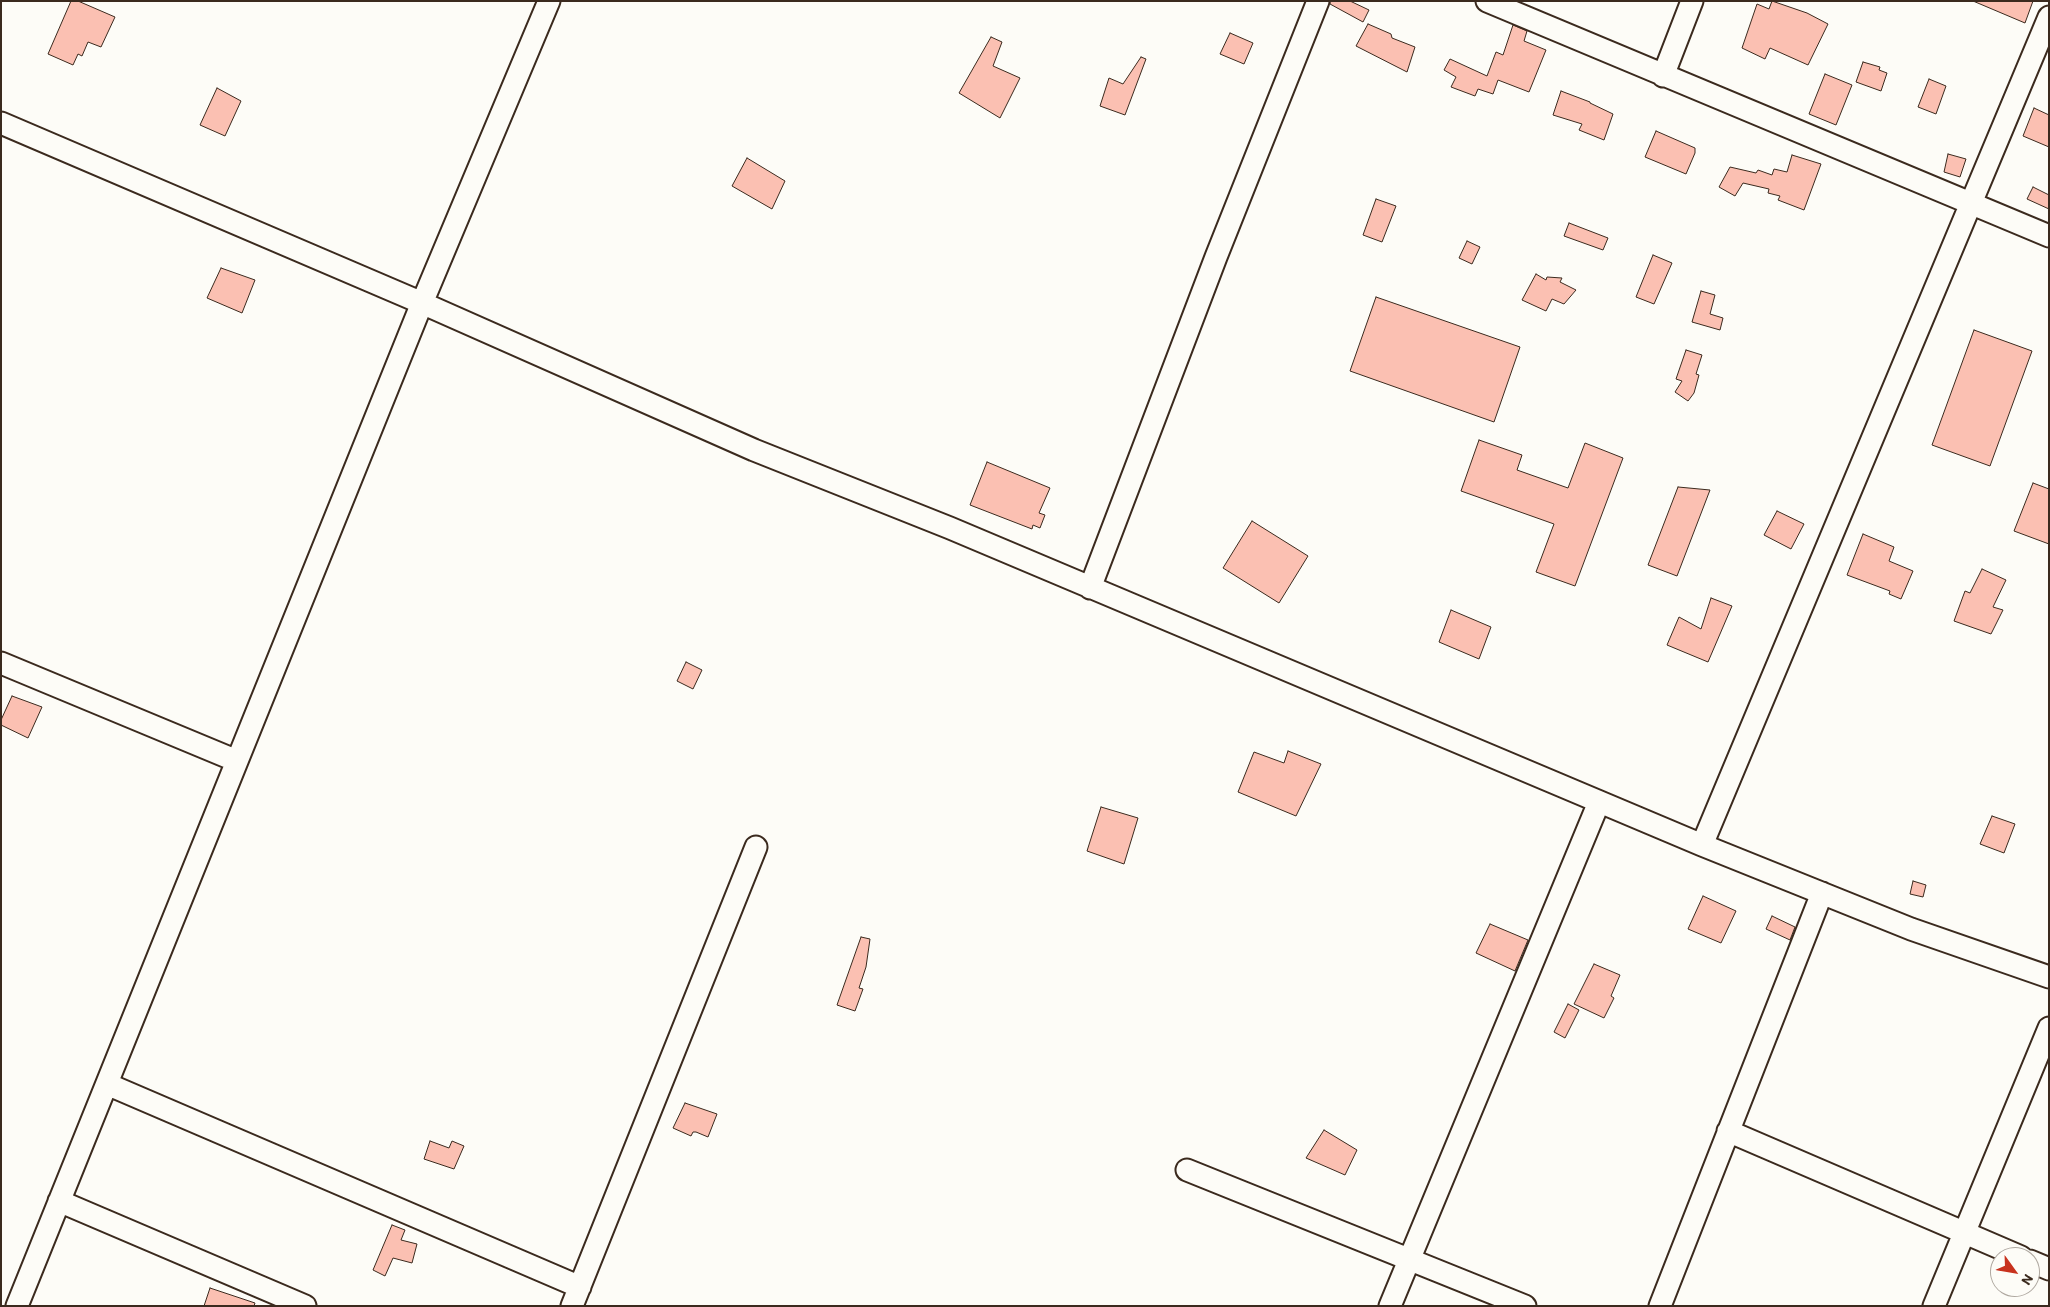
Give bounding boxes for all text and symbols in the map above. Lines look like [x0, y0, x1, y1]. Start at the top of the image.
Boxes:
north arrow [1990, 1247, 2040, 1297]
text: N [2018, 1271, 2037, 1288]

